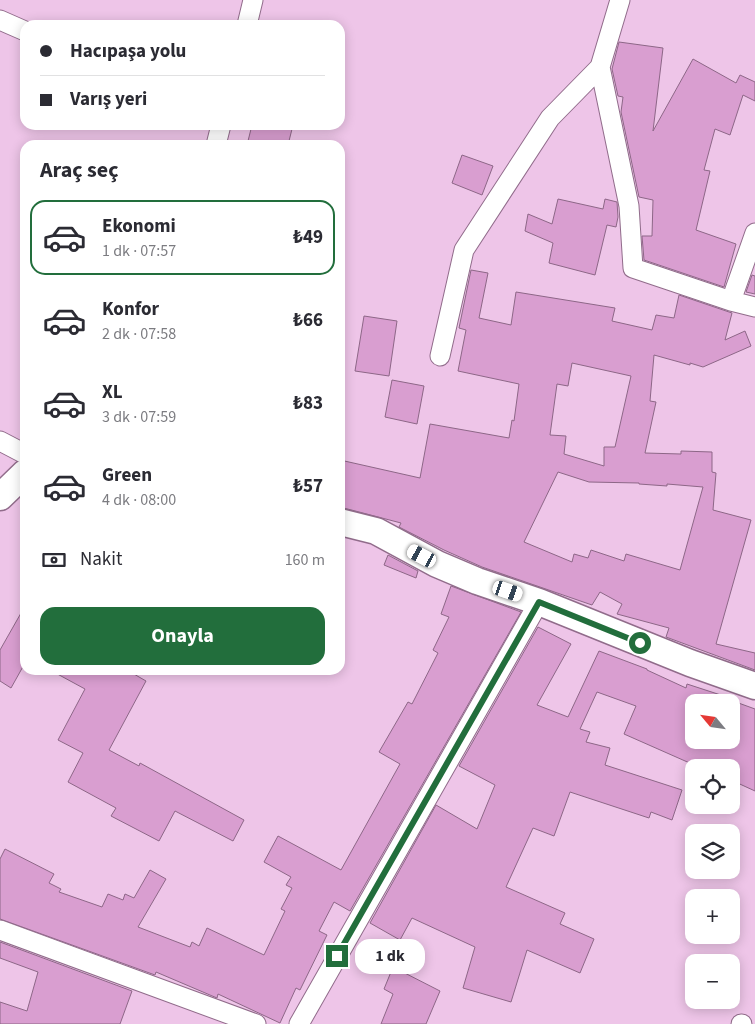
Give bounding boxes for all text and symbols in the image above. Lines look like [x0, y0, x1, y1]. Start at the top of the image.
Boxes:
text: Hacıpaşa yolu [70, 38, 186, 65]
text: Varış yeri [70, 86, 147, 113]
text: Araç seç [40, 154, 118, 186]
text: Ekonomi [102, 213, 176, 240]
icon: car [42, 215, 87, 260]
text: ₺49 [293, 224, 323, 251]
text: 1 dk · 07:57 [102, 240, 176, 262]
text: Konfor [102, 296, 159, 323]
icon: car [42, 298, 87, 343]
text: ₺66 [293, 307, 323, 334]
text: 2 dk · 07:58 [102, 323, 176, 345]
text: XL [102, 379, 123, 406]
icon: car [42, 381, 87, 426]
text: ₺83 [293, 390, 323, 417]
text: 3 dk · 07:59 [102, 406, 176, 428]
text: Green [102, 462, 152, 489]
icon: car [42, 464, 87, 509]
text: ₺57 [293, 473, 323, 500]
text: 4 dk · 08:00 [102, 489, 176, 511]
car [405, 542, 438, 570]
icon: cash [40, 546, 68, 574]
text: Nakit [80, 546, 122, 573]
text: 160 m [285, 549, 325, 571]
car [491, 579, 524, 603]
button: Onayla [40, 607, 325, 665]
route start [629, 632, 651, 654]
north arrow [685, 694, 740, 749]
map controls [685, 694, 740, 1009]
button: locate [685, 759, 740, 814]
button: layers [685, 824, 740, 879]
button: + [685, 889, 740, 944]
callout: 1 dk [354, 938, 424, 974]
route end [326, 945, 348, 967]
text: 1 dk [375, 945, 405, 967]
button: − [685, 954, 740, 1009]

